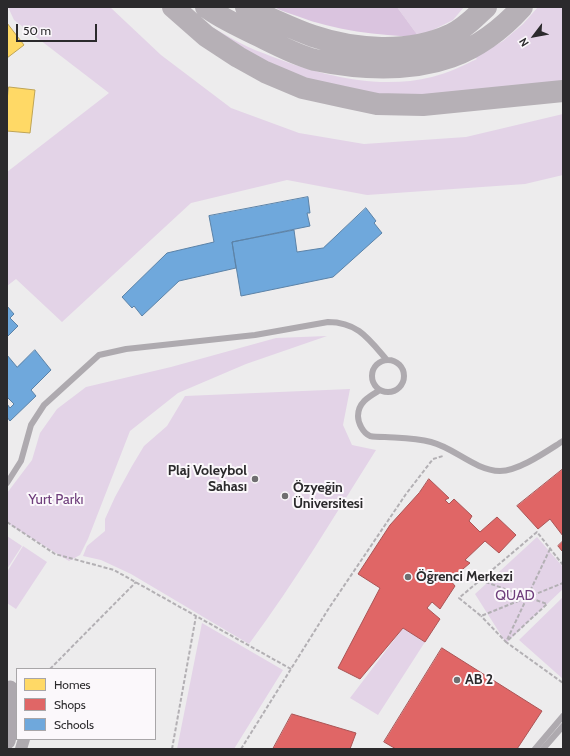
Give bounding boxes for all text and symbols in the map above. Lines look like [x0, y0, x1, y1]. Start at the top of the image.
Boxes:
scale bar [18, 16, 99, 42]
north arrow [514, 16, 554, 56]
text: 50 m [23, 23, 51, 38]
text: N [516, 35, 532, 49]
place label: Plaj Voleybol Sahası [168, 463, 247, 496]
marker: Plaj Voleybol Sahası [250, 474, 260, 484]
place label: Özyeğin Üniversitesi [293, 480, 363, 512]
marker: Özyeğin Üniversitesi [280, 491, 290, 501]
park label: Yurt Parkı [29, 492, 83, 508]
place label: Öğrenci Merkezi [416, 569, 513, 585]
marker: Öğrenci Merkezi [403, 572, 413, 582]
park label: QUAD [495, 588, 535, 604]
legend [16, 668, 156, 740]
place label: AB 2 [465, 672, 493, 688]
marker: AB 2 [452, 675, 462, 685]
text: Homes [54, 677, 91, 692]
text: Shops [54, 697, 86, 712]
text: Schools [54, 717, 94, 732]

